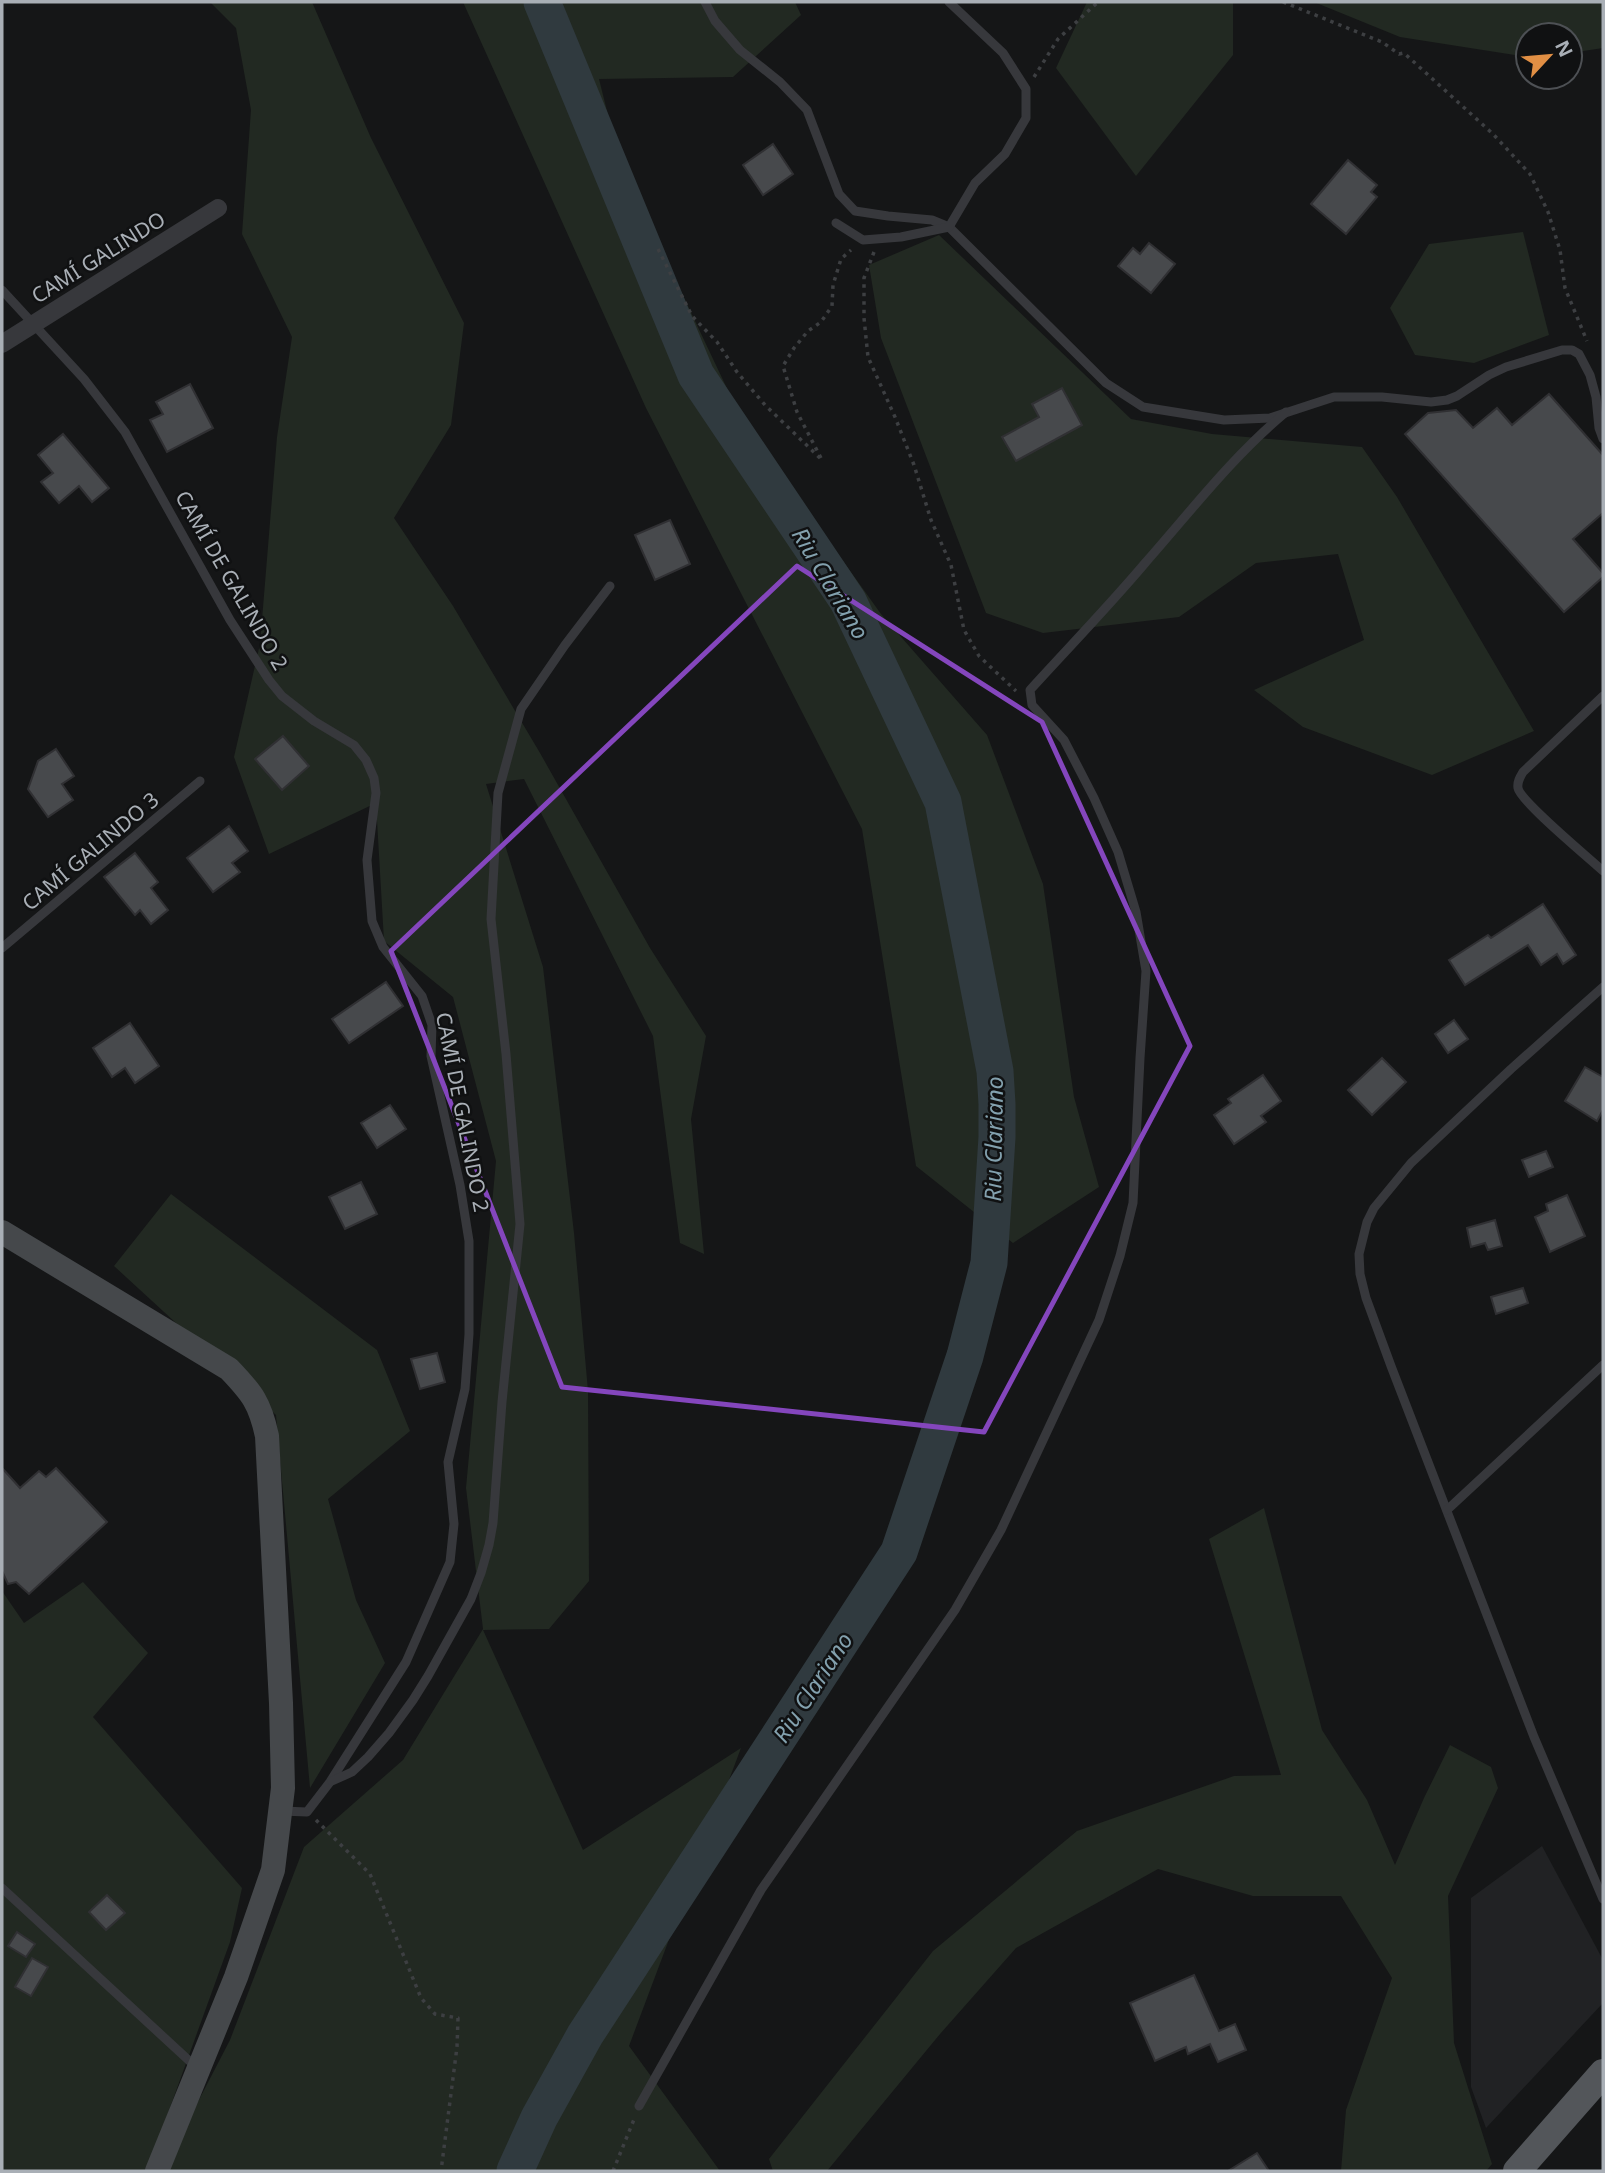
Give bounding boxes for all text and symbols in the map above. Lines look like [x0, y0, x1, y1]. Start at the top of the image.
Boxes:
north arrow [1514, 21, 1584, 91]
text: N [1549, 36, 1579, 61]
street label: CAMÍ GALINDO [26, 205, 170, 309]
street label: CAMÍ DE GALINDO 2 [169, 485, 295, 675]
water label: Riu Clariano [785, 521, 877, 645]
street label: CAMÍ GALINDO 3 [16, 786, 164, 916]
street label: CAMÍ DE GALINDO 2 [430, 1010, 496, 1214]
water label: Riu Clariano [976, 1076, 1010, 1202]
water label: Riu Clariano [764, 1626, 860, 1748]

